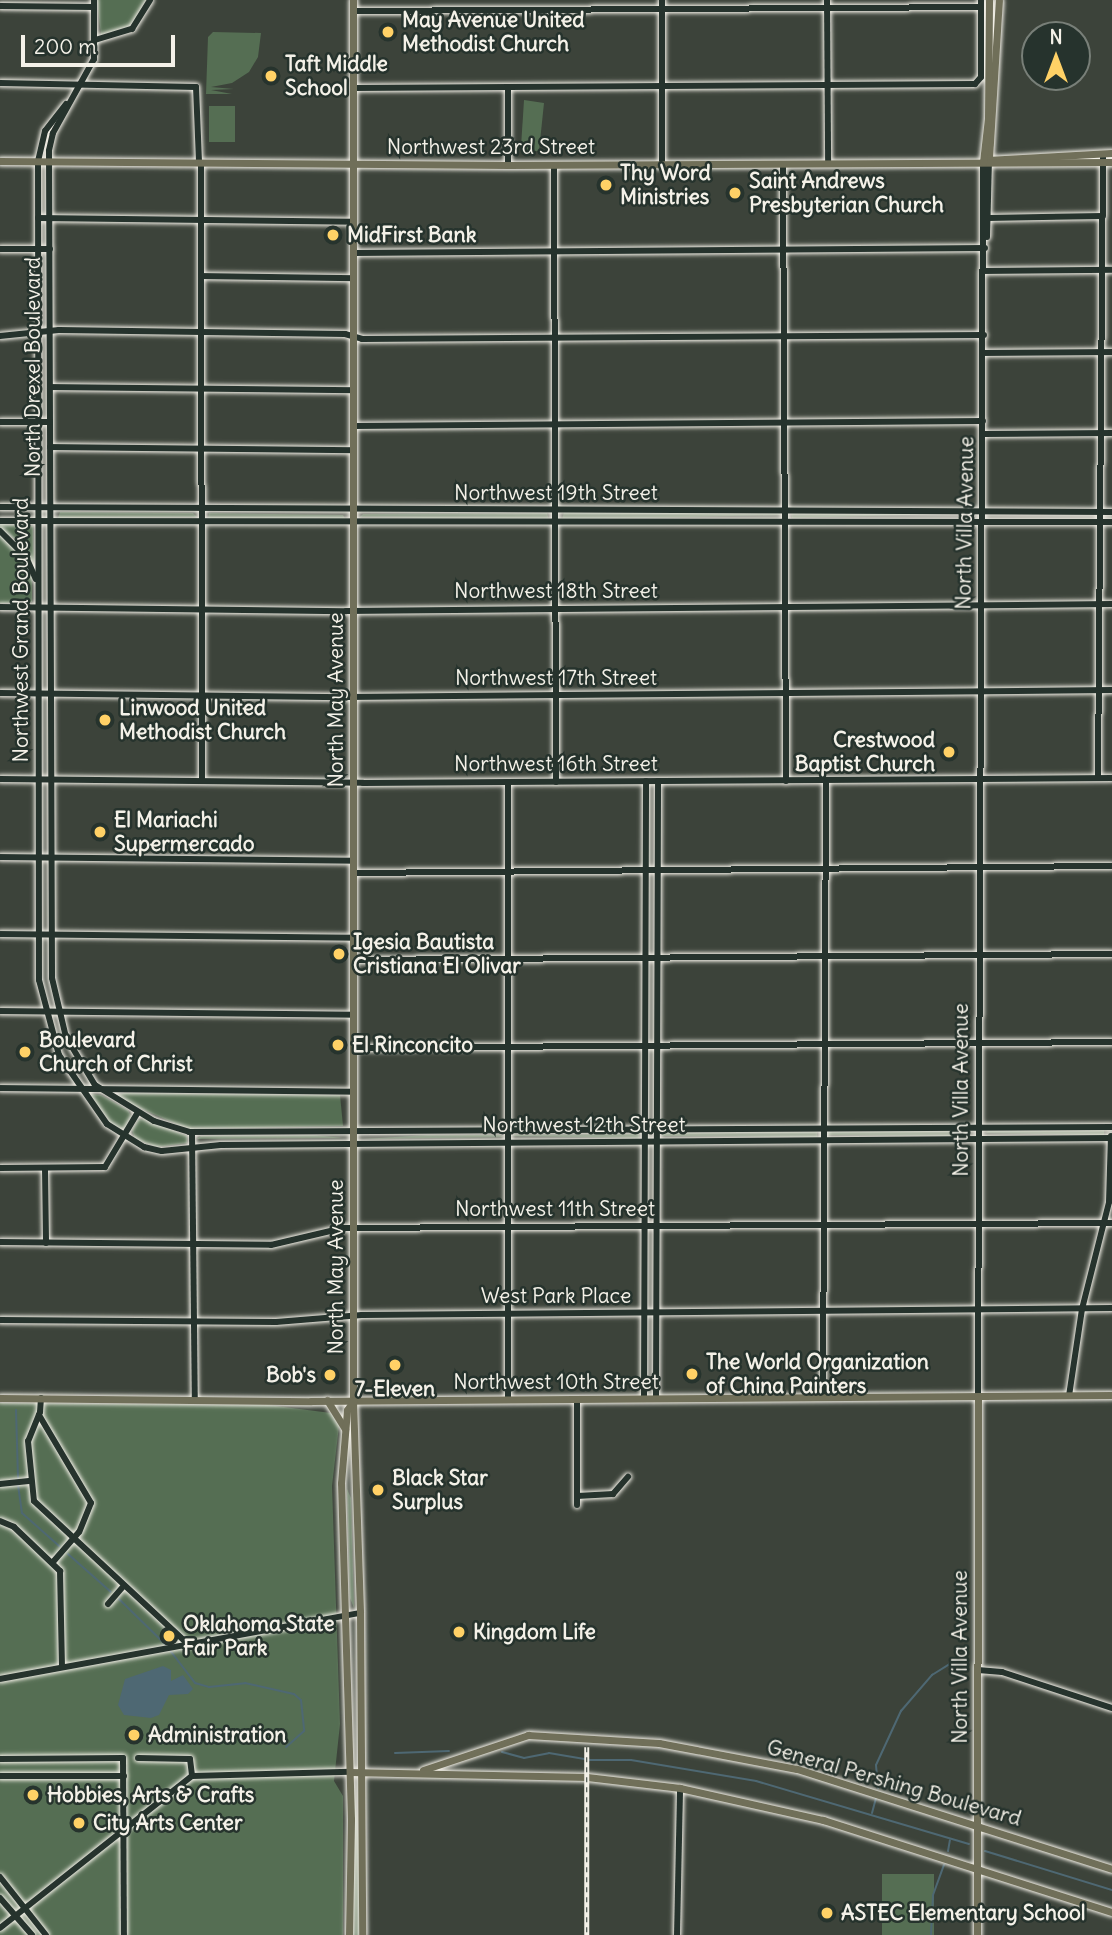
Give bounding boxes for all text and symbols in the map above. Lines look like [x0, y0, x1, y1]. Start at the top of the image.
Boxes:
place label: May Avenue United Methodist Church [402, 7, 585, 57]
scale bar [24, 21, 178, 65]
north arrow [1021, 21, 1091, 91]
marker: May Avenue United Methodist Church [380, 24, 396, 40]
text: N [1049, 25, 1063, 49]
text: 200 m [34, 33, 97, 60]
place label: Taft Middle School [285, 51, 388, 101]
marker: Taft Middle School [263, 68, 279, 84]
street label: Northwest 23rd Street [387, 134, 595, 160]
place label: Thy Word Ministries [620, 160, 711, 210]
place label: Saint Andrews Presbyterian Church [749, 168, 944, 218]
marker: Thy Word Ministries [598, 177, 614, 193]
marker: Saint Andrews Presbyterian Church [727, 185, 743, 201]
place label: MidFirst Bank [347, 222, 476, 248]
marker: MidFirst Bank [325, 227, 341, 243]
street label: North Drexel Boulevard [20, 257, 46, 477]
street label: North Villa Avenue [951, 436, 979, 610]
street label: Northwest 19th Street [454, 480, 658, 506]
street label: Northwest Grand Boulevard [8, 498, 34, 762]
street label: Northwest 18th Street [454, 578, 658, 604]
street label: North May Avenue [323, 613, 349, 787]
street label: Northwest 17th Street [455, 665, 657, 691]
place label: Linwood United Methodist Church [119, 695, 286, 745]
marker: Linwood United Methodist Church [97, 712, 113, 728]
place label: Crestwood Baptist Church [795, 727, 935, 777]
marker: Crestwood Baptist Church [941, 744, 957, 760]
street label: Northwest 16th Street [454, 751, 658, 777]
place label: El Mariachi Supermercado [114, 807, 254, 857]
marker: El Mariachi Supermercado [92, 824, 108, 840]
place label: Igesia Bautista Cristiana El Olivar [353, 929, 521, 979]
marker: Igesia Bautista Cristiana El Olivar [331, 946, 347, 962]
street label: North Villa Avenue [948, 1003, 974, 1177]
place label: Boulevard Church of Christ [39, 1027, 193, 1077]
place label: El Rinconcito [352, 1032, 473, 1058]
marker: El Rinconcito [330, 1037, 346, 1053]
marker: Boulevard Church of Christ [17, 1044, 33, 1060]
street label: Northwest 12th Street [482, 1112, 686, 1138]
street label: North May Avenue [323, 1180, 349, 1354]
street label: Northwest 11th Street [455, 1196, 655, 1222]
street label: West Park Place [481, 1283, 631, 1309]
place label: The World Organization of China Painters [706, 1349, 929, 1399]
marker: 7-Eleven [387, 1357, 403, 1373]
place label: Bob's [266, 1362, 316, 1388]
marker: The World Organization of China Painters [684, 1366, 700, 1382]
marker: Bob's [322, 1367, 338, 1383]
street label: Northwest 10th Street [453, 1369, 659, 1395]
place label: 7-Eleven [355, 1376, 435, 1402]
place label: Black Star Surplus [392, 1465, 488, 1515]
marker: Black Star Surplus [370, 1482, 386, 1498]
street label: North Villa Avenue [947, 1570, 973, 1744]
place label: Oklahoma State Fair Park [183, 1611, 335, 1661]
place label: Kingdom Life [473, 1619, 596, 1645]
marker: Kingdom Life [451, 1624, 467, 1640]
marker: Oklahoma State Fair Park [161, 1628, 177, 1644]
place label: Administration [148, 1722, 287, 1748]
marker: Administration [126, 1727, 142, 1743]
street label: General Pershing Boulevard [764, 1735, 1024, 1831]
place label: Hobbies, Arts & Crafts [47, 1782, 254, 1808]
marker: Hobbies, Arts & Crafts [25, 1787, 41, 1803]
place label: City Arts Center [93, 1810, 242, 1836]
marker: City Arts Center [71, 1815, 87, 1831]
place label: ASTEC Elementary School [841, 1900, 1085, 1926]
marker: ASTEC Elementary School [819, 1905, 835, 1921]

